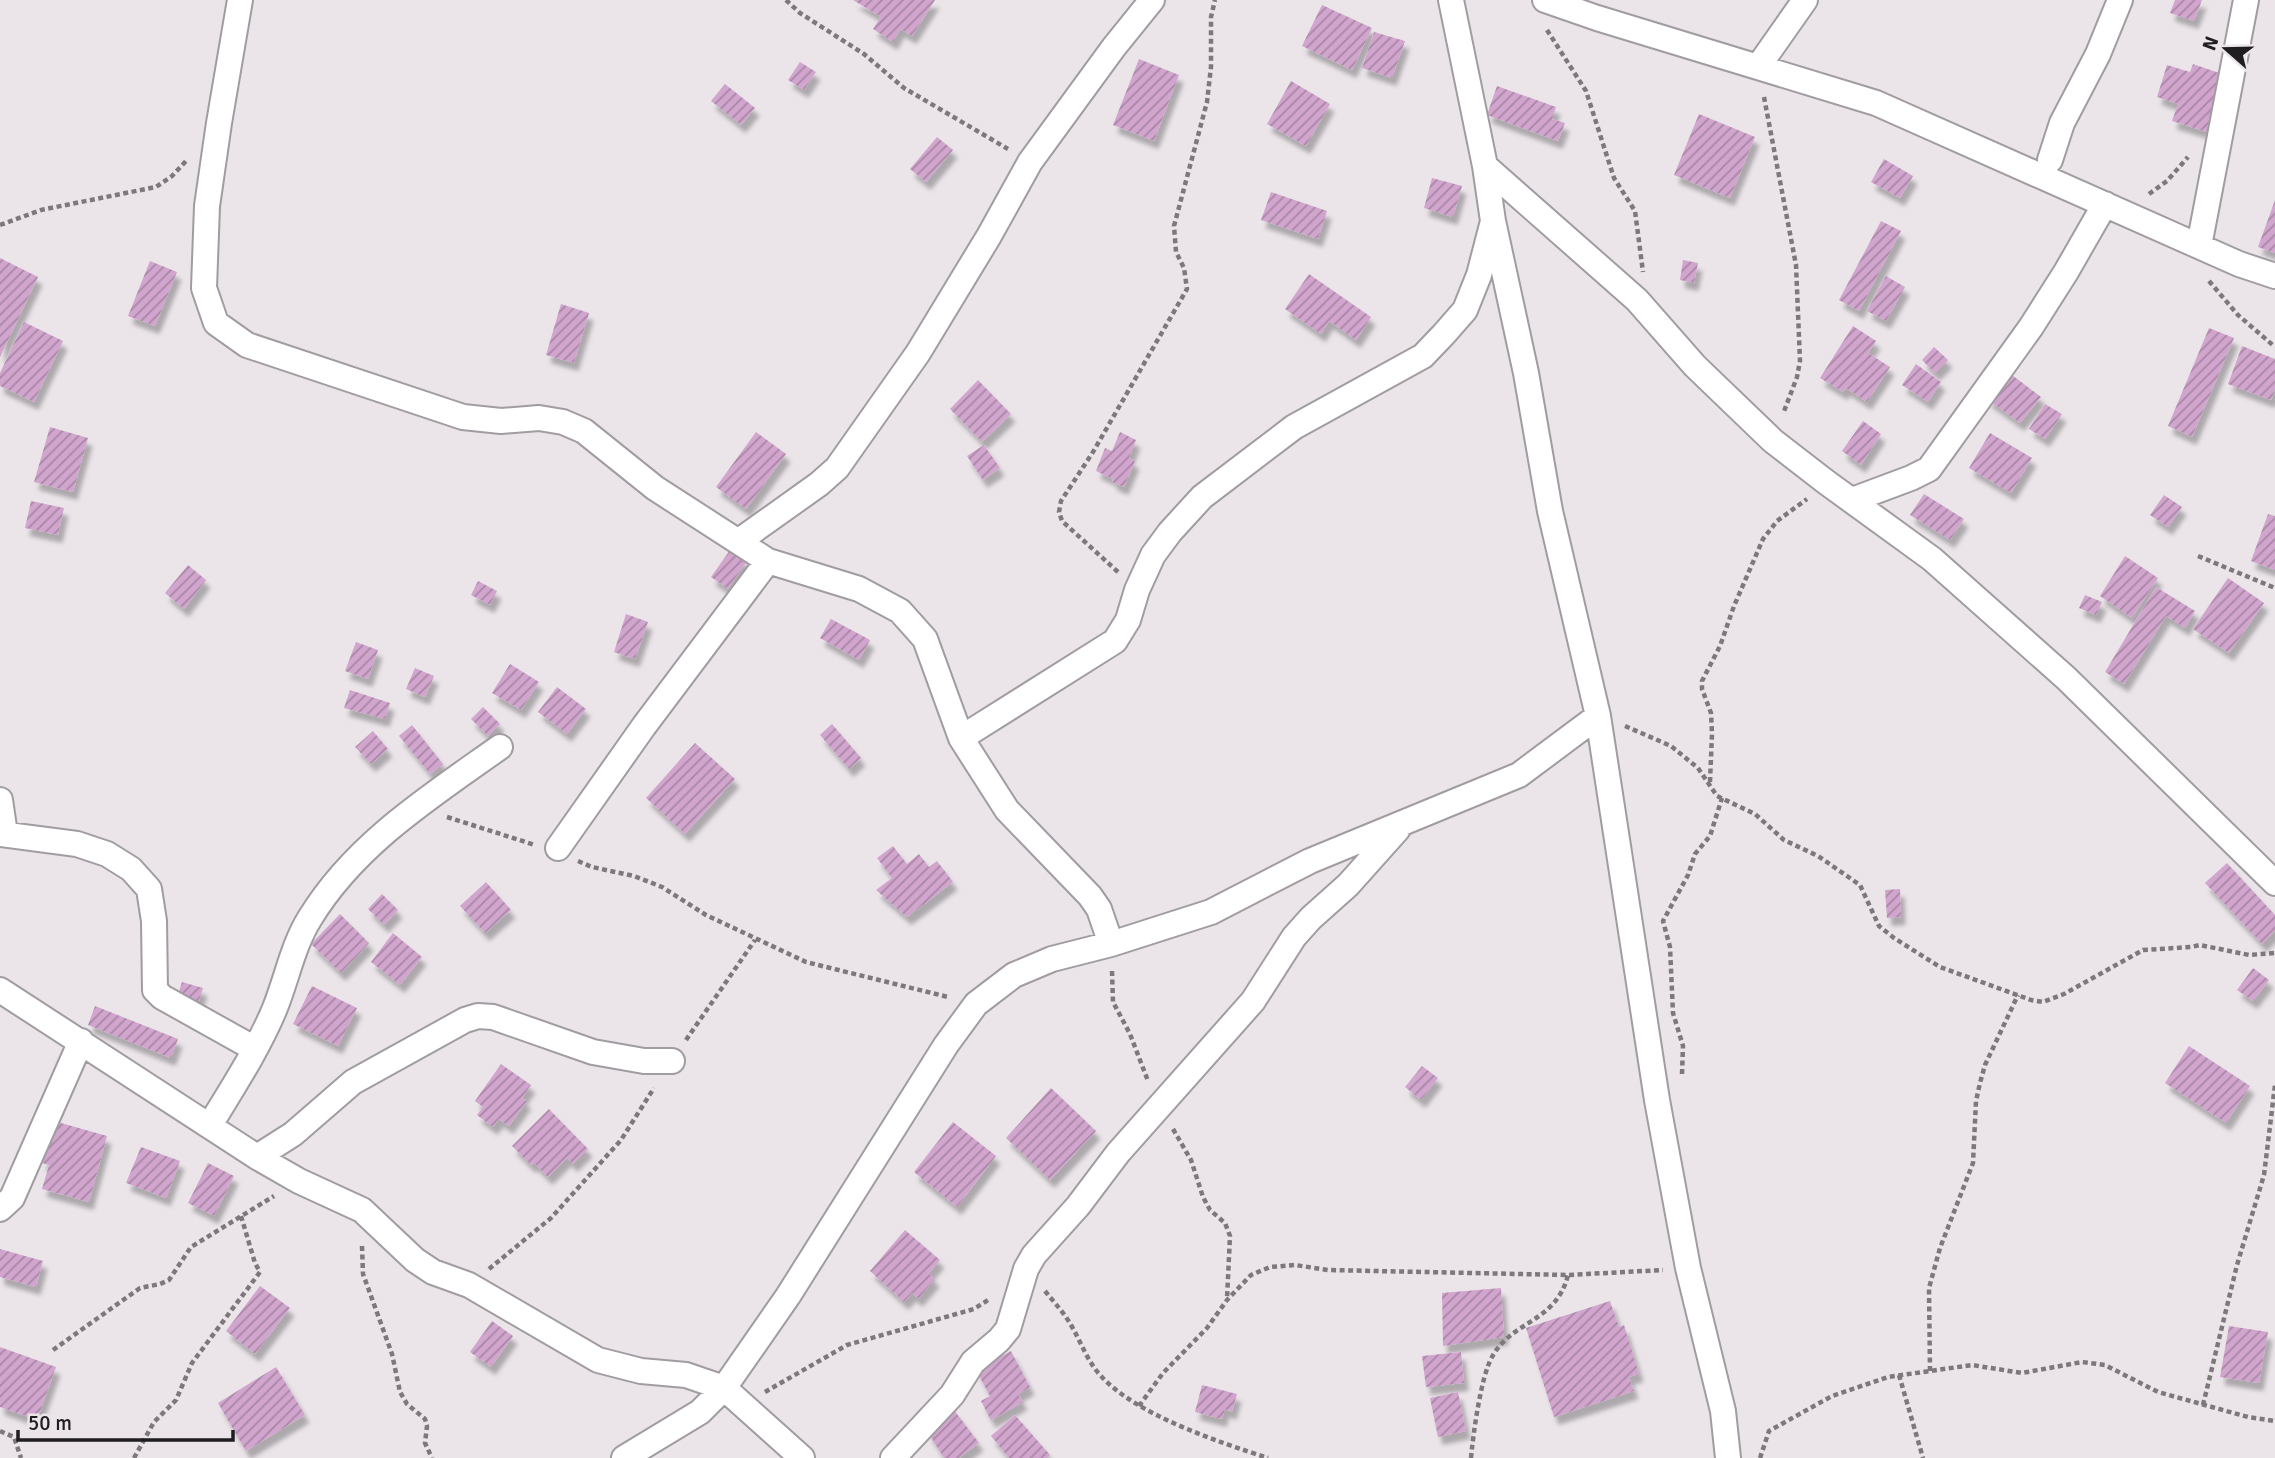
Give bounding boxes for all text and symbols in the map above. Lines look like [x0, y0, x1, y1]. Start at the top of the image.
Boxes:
north arrow [2191, 14, 2261, 84]
text: N [2197, 33, 2225, 54]
scale bar [18, 1398, 233, 1442]
text: 50 m [28, 1410, 72, 1436]

